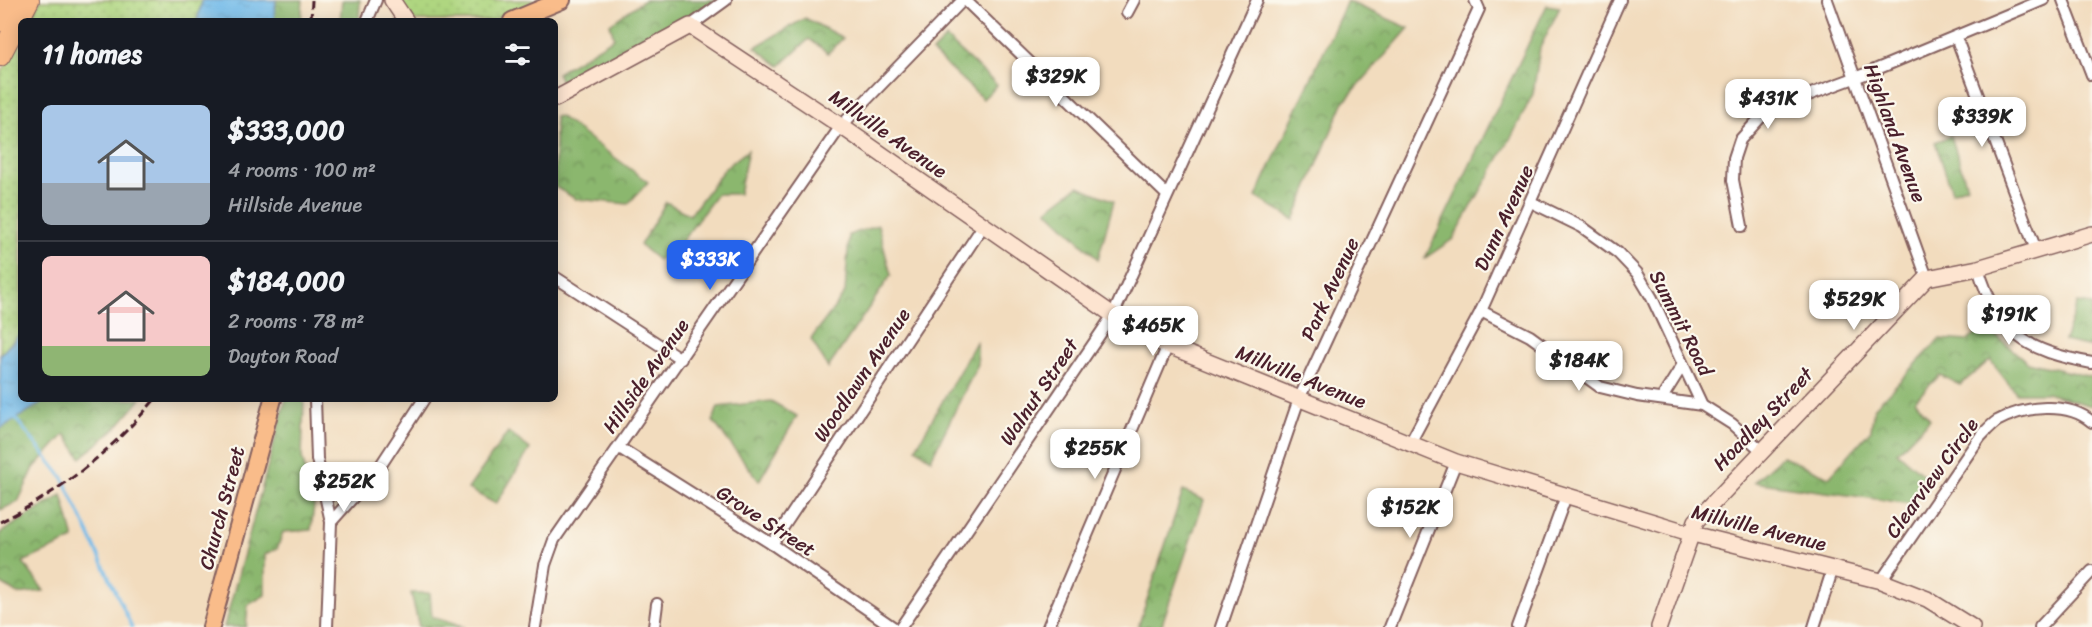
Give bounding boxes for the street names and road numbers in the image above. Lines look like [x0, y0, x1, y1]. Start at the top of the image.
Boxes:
street label: Highland Avenue [1854, 58, 1936, 208]
street label: Millville Avenue [821, 80, 955, 188]
street label: Dunn Avenue [1464, 159, 1544, 277]
street label: Park Avenue [1291, 231, 1369, 347]
street label: Summit Road [1639, 264, 1723, 384]
street label: Woodlawn Avenue [804, 300, 920, 449]
street label: Hillside Avenue [593, 311, 699, 441]
street label: Walnut Street [990, 330, 1089, 453]
street label: Millville Avenue [1230, 335, 1372, 419]
street label: Hoadley Street [1704, 358, 1823, 479]
street label: Clearview Circle [1876, 410, 1988, 546]
street label: Church Street [189, 442, 255, 574]
street label: Grove Street [709, 476, 823, 567]
street label: Millville Avenue [1688, 494, 1831, 562]

